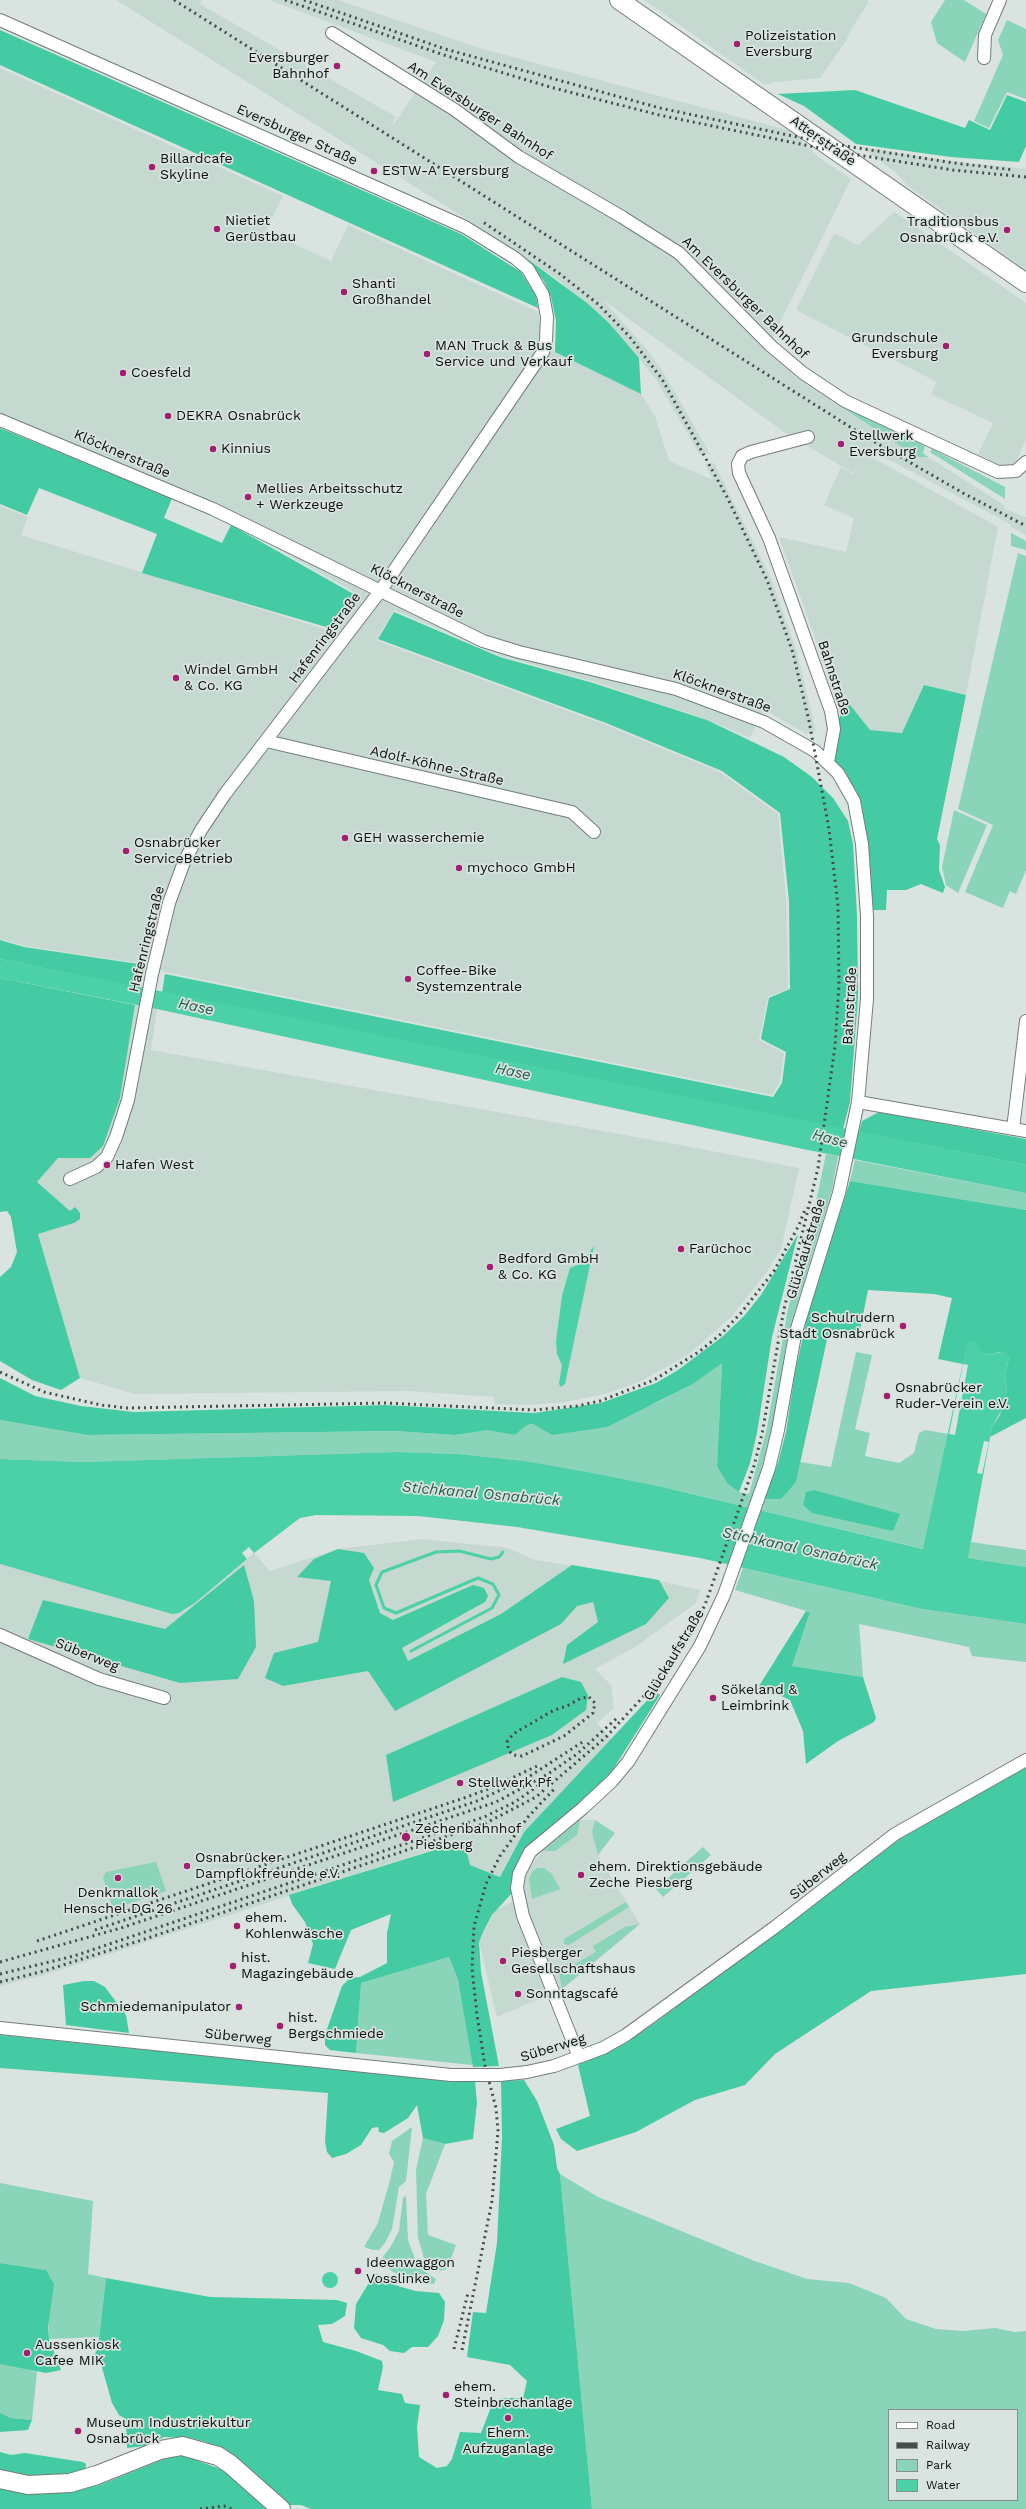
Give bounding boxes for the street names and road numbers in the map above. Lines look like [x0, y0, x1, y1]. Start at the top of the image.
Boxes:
street label: Am Eversburger Bahnhof [404, 58, 556, 164]
street label: Eversburger Straße [234, 101, 360, 169]
street label: Atterstraße [787, 112, 859, 170]
street label: Am Eversburger Bahnhof [678, 233, 812, 363]
street label: Klöcknerstraße [71, 426, 173, 482]
street label: Klöcknerstraße [367, 560, 467, 622]
street label: Hafenringstraße [285, 589, 365, 687]
street label: Bahnstraße [814, 638, 854, 718]
street label: Klöcknerstraße [671, 665, 773, 717]
street label: Adolf-Köhne-Straße [369, 742, 505, 790]
street label: Hafenringstraße [126, 884, 168, 994]
street label: Bahnstraße [840, 967, 860, 1045]
street label: Glückaufstraße [783, 1197, 829, 1301]
street label: Glückaufstraße [640, 1606, 708, 1704]
street label: Süberweg [53, 1635, 121, 1675]
street label: Süberweg [786, 1849, 850, 1903]
street label: Süberweg [204, 2025, 272, 2049]
street label: Süberweg [518, 2030, 588, 2066]

